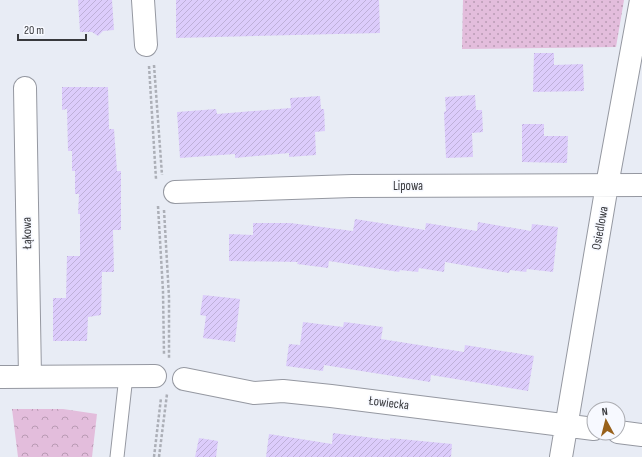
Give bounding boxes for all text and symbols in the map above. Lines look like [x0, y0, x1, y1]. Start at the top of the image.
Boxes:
scale bar [18, 16, 86, 42]
text: 20 m [24, 23, 44, 38]
street label: Lipowa [393, 178, 423, 194]
street label: Osiedlowa [588, 205, 612, 251]
street label: Łąkowa [19, 217, 35, 250]
street label: Łowiecka [367, 392, 410, 413]
north arrow [586, 401, 626, 441]
text: N [601, 405, 609, 418]

